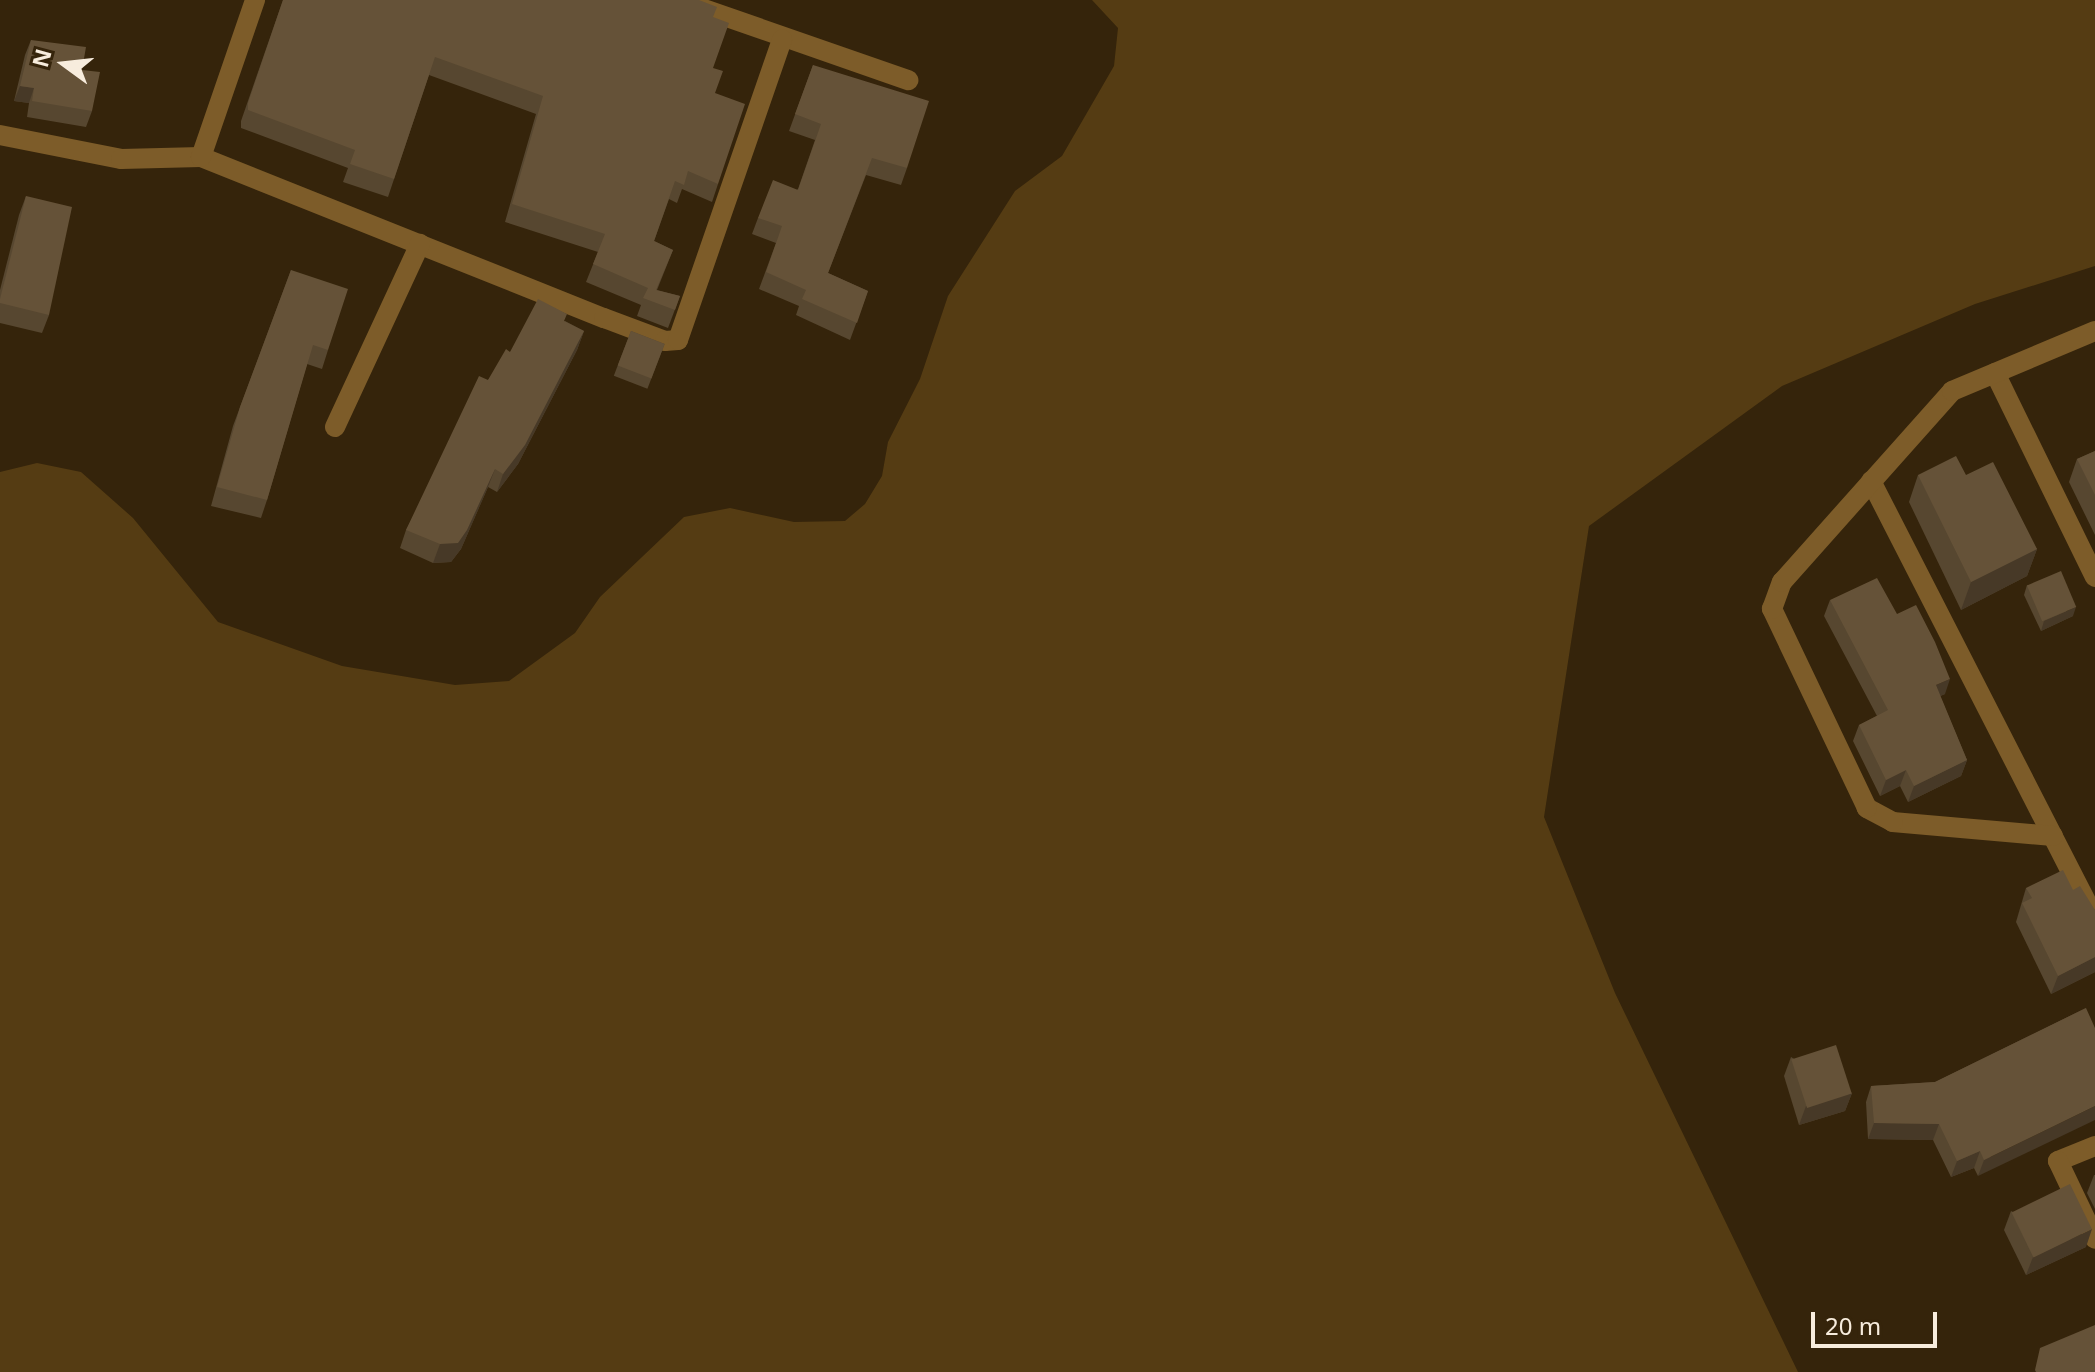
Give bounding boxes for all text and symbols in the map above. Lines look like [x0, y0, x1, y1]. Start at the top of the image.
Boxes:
north arrow [24, 24, 104, 104]
text: N [24, 45, 58, 70]
scale bar [1815, 1296, 1941, 1346]
text: 20 m [1825, 1309, 1881, 1342]

